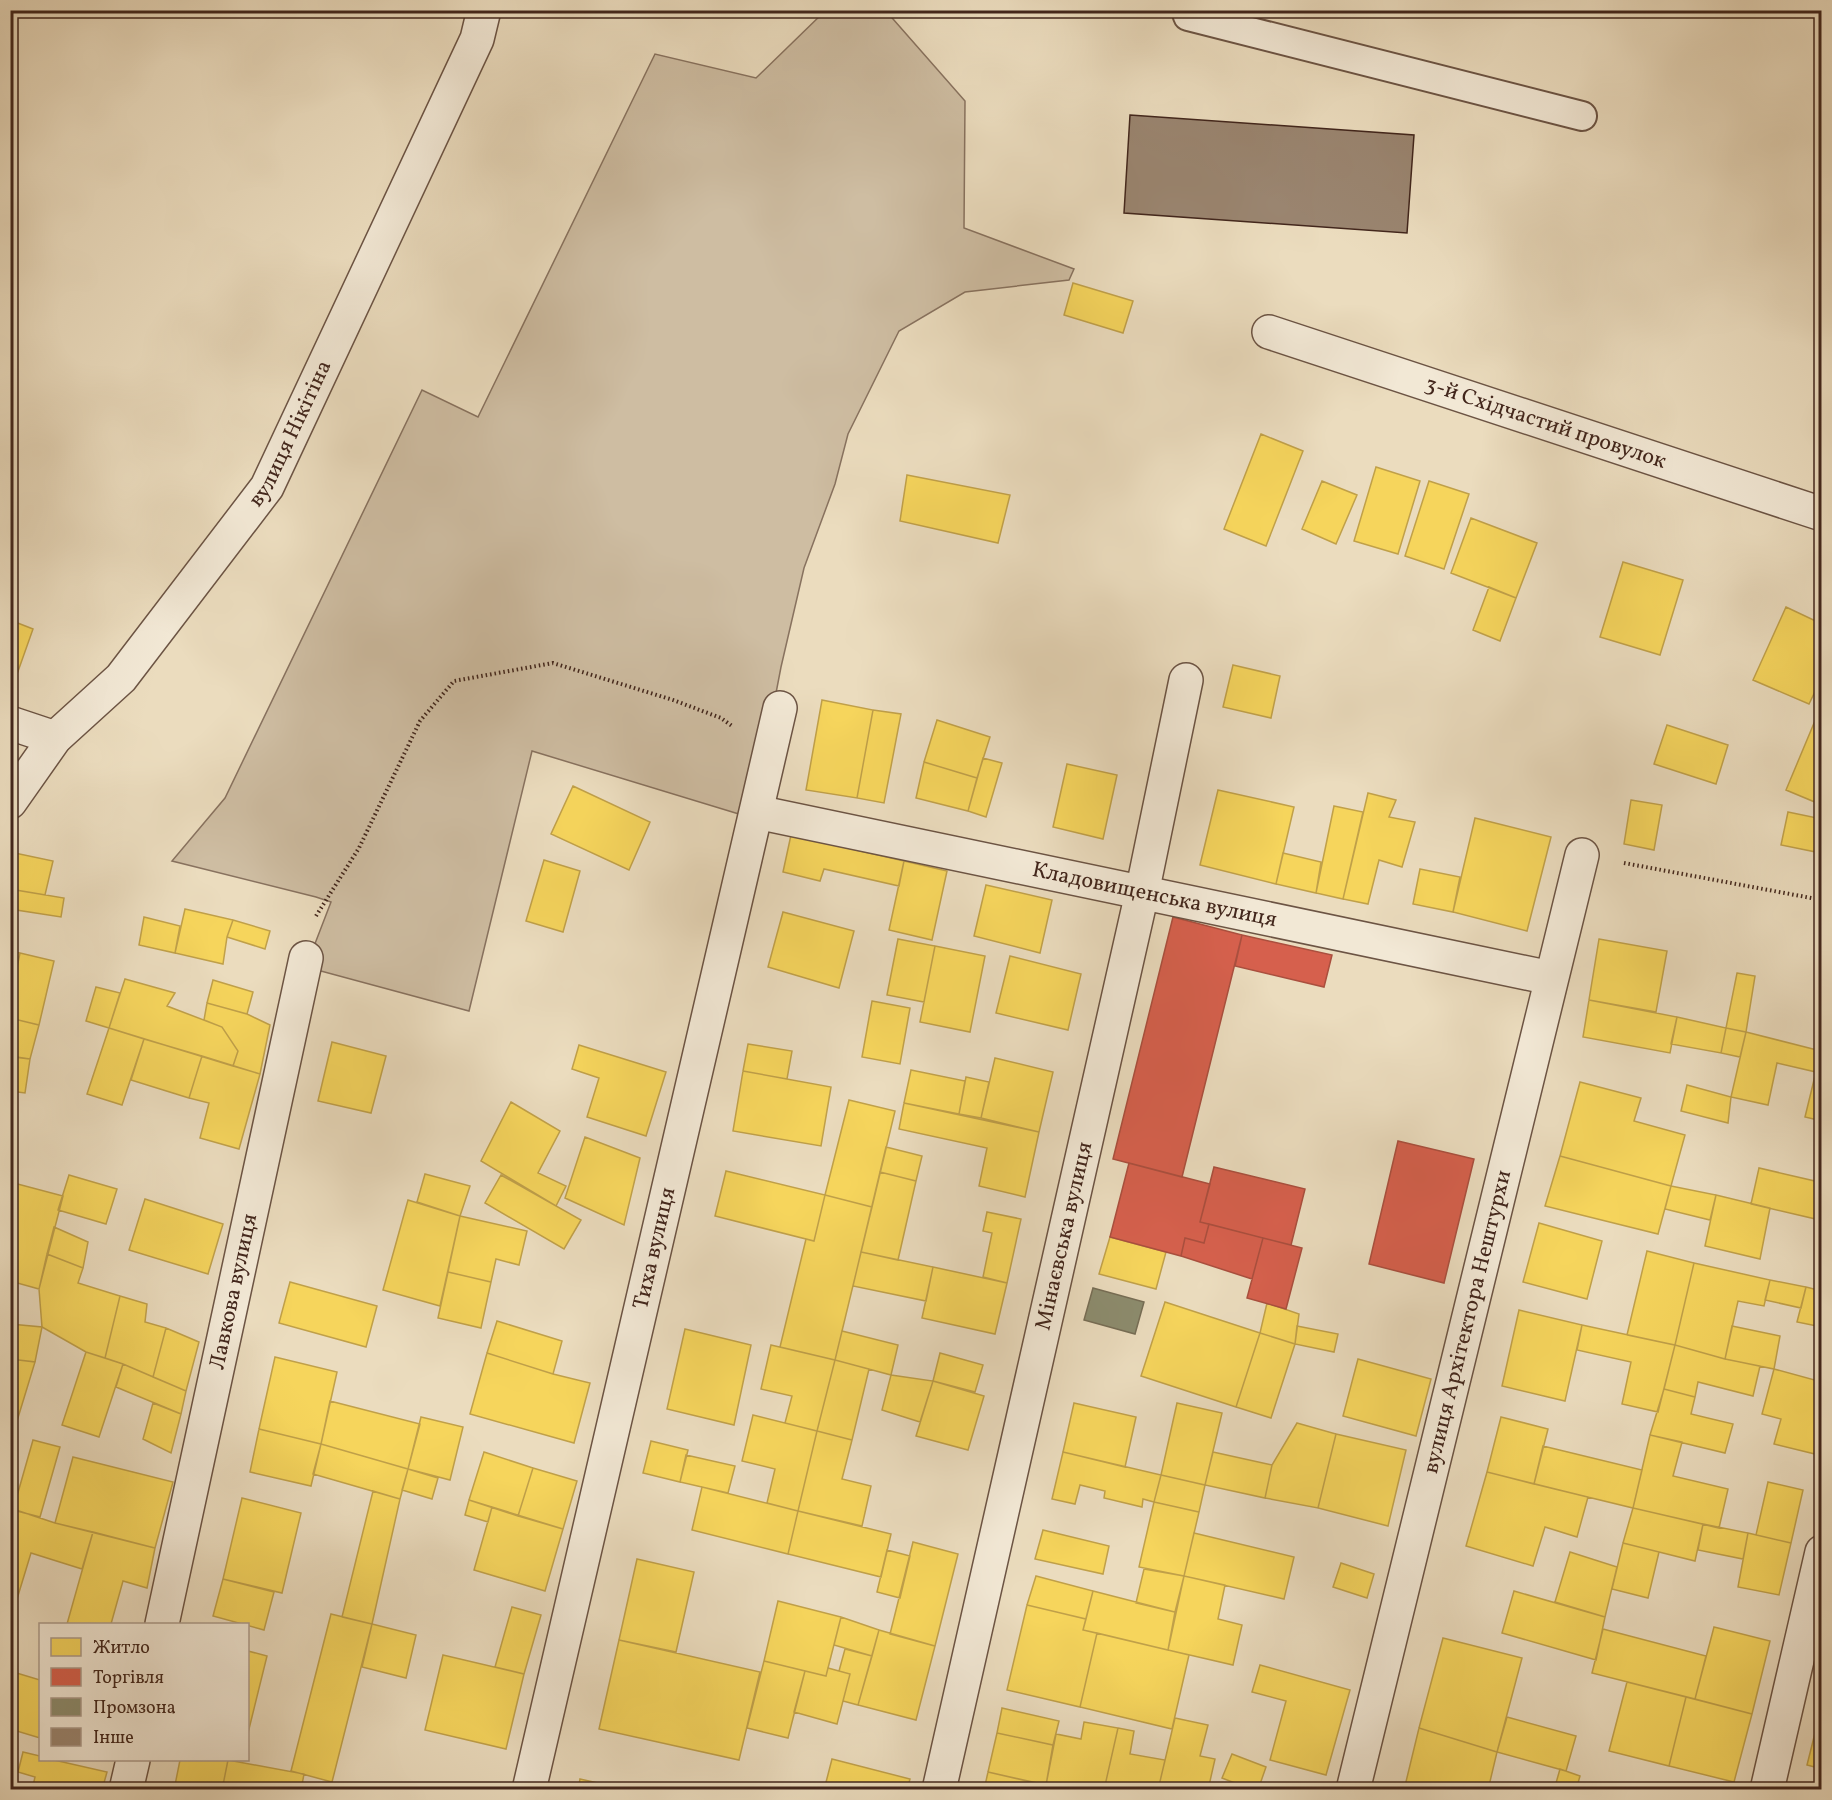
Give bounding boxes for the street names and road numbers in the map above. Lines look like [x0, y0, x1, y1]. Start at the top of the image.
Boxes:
street label: вулиця Нікітіна [241, 355, 340, 514]
street label: 3-й Східчастий провулок [1421, 369, 1670, 477]
street label: Кладовищенська вулиця [1029, 854, 1280, 936]
street label: Мінаєвська вулиця [1028, 1139, 1101, 1333]
street label: вулиця Архітектора Нештурхи [1416, 1167, 1520, 1477]
street label: Тиха вулиця [625, 1184, 684, 1312]
street label: Лавкова вулиця [202, 1211, 266, 1373]

